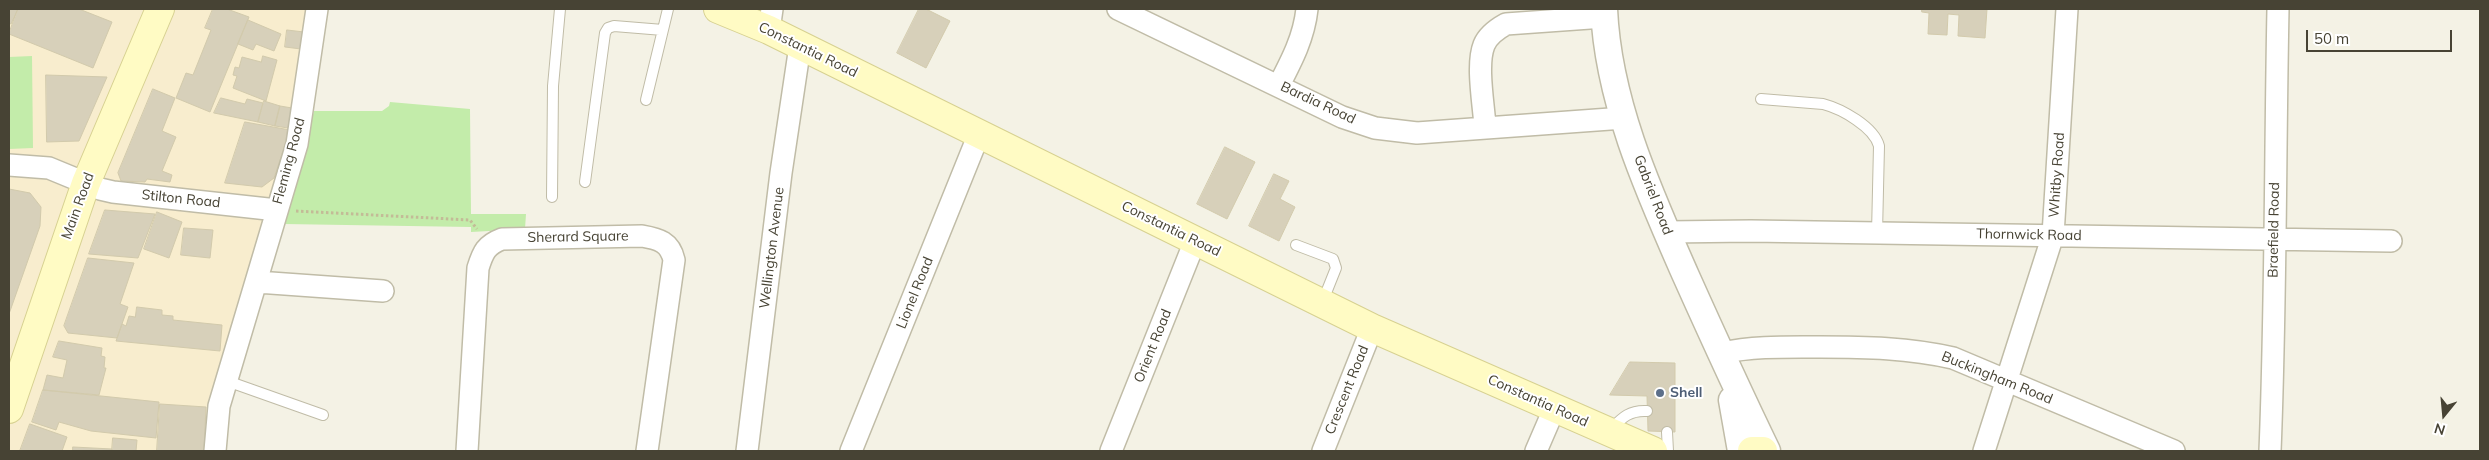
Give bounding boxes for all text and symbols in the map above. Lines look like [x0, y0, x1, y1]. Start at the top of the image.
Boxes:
street label: Constantia Road [756, 19, 860, 81]
scale bar [2309, 20, 2455, 52]
text: 50 m [2314, 29, 2349, 48]
street label: Bardia Road [1278, 78, 1358, 128]
street label: Fleming Road [269, 116, 309, 206]
street label: Whitby Road [2046, 132, 2068, 218]
street label: Gabriel Road [1630, 153, 1676, 237]
street label: Main Road [58, 170, 98, 242]
street label: Braefield Road [2265, 182, 2283, 278]
street label: Wellington Avenue [756, 186, 788, 310]
street label: Stilton Road [141, 187, 221, 211]
street label: Constantia Road [1119, 198, 1223, 260]
street label: Thornwick Road [1976, 226, 2082, 244]
street label: Sherard Square [527, 228, 629, 246]
street label: Lionel Road [893, 255, 937, 331]
street label: Orient Road [1131, 307, 1175, 385]
street label: Crescent Road [1321, 343, 1373, 437]
street label: Buckingham Road [1939, 348, 2055, 408]
street label: Constantia Road [1485, 371, 1591, 431]
place label: Shell [1670, 385, 1702, 401]
marker: Shell [1654, 387, 1666, 399]
north arrow [2419, 390, 2469, 440]
text: N [2432, 419, 2447, 439]

